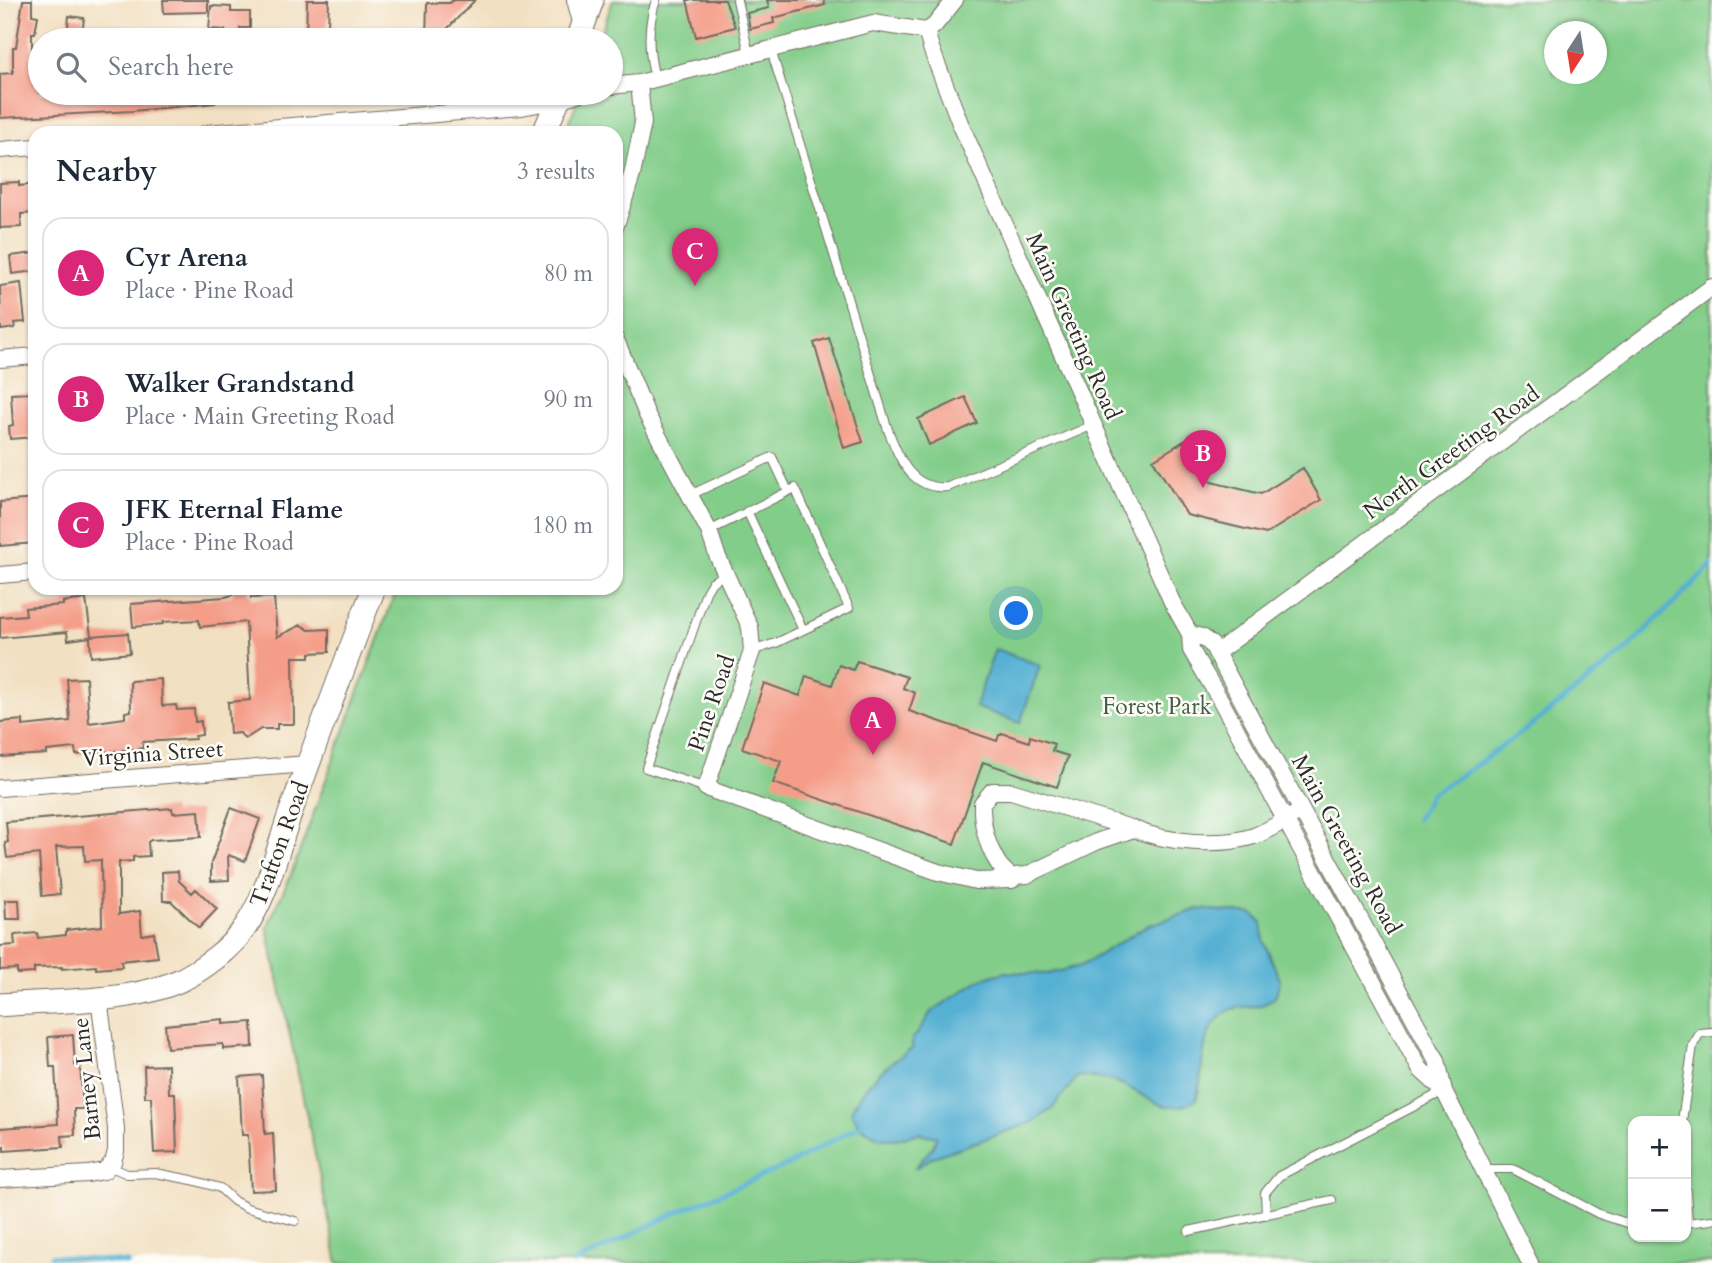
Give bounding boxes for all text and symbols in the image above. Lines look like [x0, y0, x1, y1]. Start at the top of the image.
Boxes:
north arrow [1544, 21, 1607, 84]
search box [28, 28, 623, 105]
icon: search [52, 48, 90, 86]
text: Search here [108, 49, 234, 84]
text: Nearby [56, 151, 157, 192]
text: 3 results [517, 156, 595, 187]
pin: C [672, 228, 718, 286]
street label: Main Greeting Road [1018, 228, 1129, 425]
text: Cyr Arena [125, 240, 248, 275]
text: A [72, 258, 90, 289]
text: 80 m [544, 258, 593, 289]
text: Place · Pine Road [125, 275, 294, 306]
text: Walker Grandstand [125, 366, 355, 401]
street label: North Greeting Road [1357, 378, 1546, 527]
text: B [73, 384, 89, 415]
text: 90 m [544, 384, 593, 415]
text: Place · Main Greeting Road [125, 401, 395, 432]
pin: B [1180, 430, 1226, 488]
text: JFK Eternal Flame [125, 492, 343, 527]
text: C [72, 510, 90, 541]
text: 180 m [532, 510, 593, 541]
text: Place · Pine Road [125, 527, 294, 558]
your location [999, 596, 1033, 630]
street label: Pine Road [680, 650, 743, 756]
park label: Forest Park [1102, 691, 1213, 722]
pin: A [850, 697, 896, 755]
street label: Virginia Street [80, 733, 224, 774]
street label: Main Greeting Road [1284, 749, 1409, 940]
street label: Trafton Road [242, 776, 317, 911]
street label: Barney Lane [65, 1016, 108, 1142]
map controls [1628, 1116, 1691, 1242]
button: + [1628, 1116, 1691, 1179]
button: − [1628, 1179, 1691, 1242]

